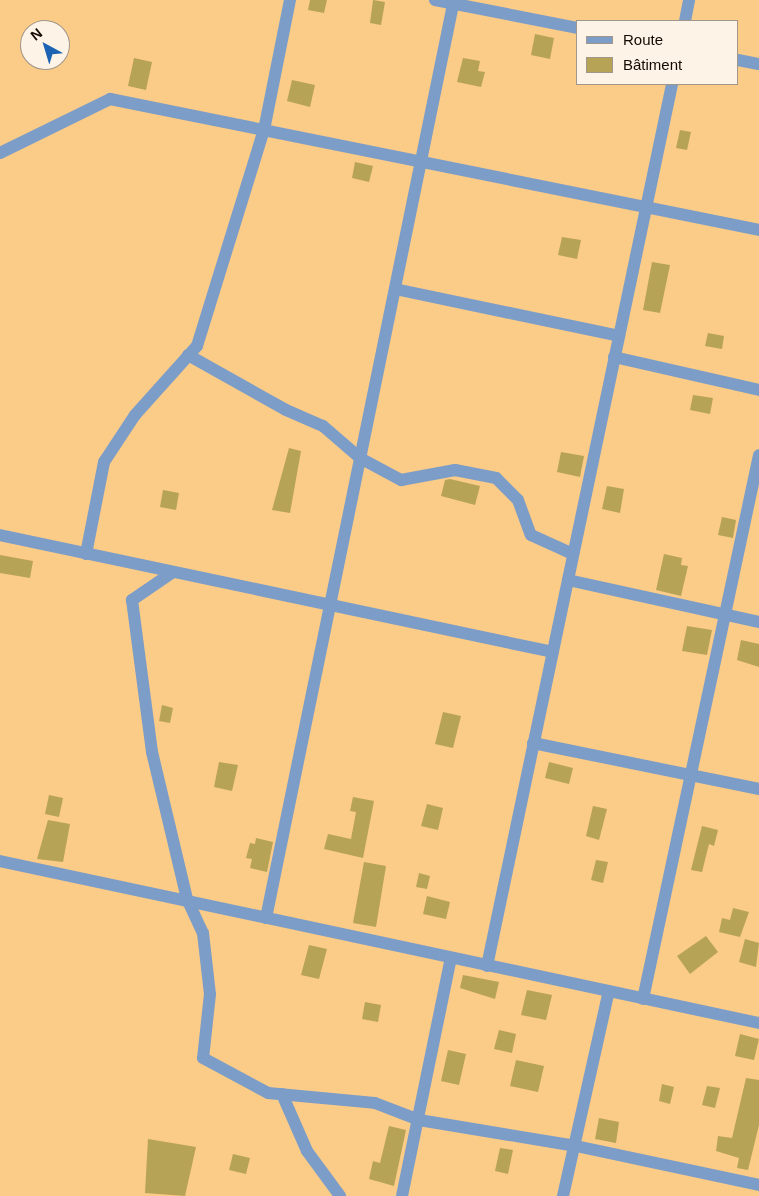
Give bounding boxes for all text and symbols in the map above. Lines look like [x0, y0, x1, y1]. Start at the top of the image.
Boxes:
north arrow [20, 20, 70, 70]
legend [576, 20, 739, 85]
text: N [27, 25, 45, 44]
text: Route [623, 31, 663, 48]
text: Bâtiment [623, 56, 682, 73]

